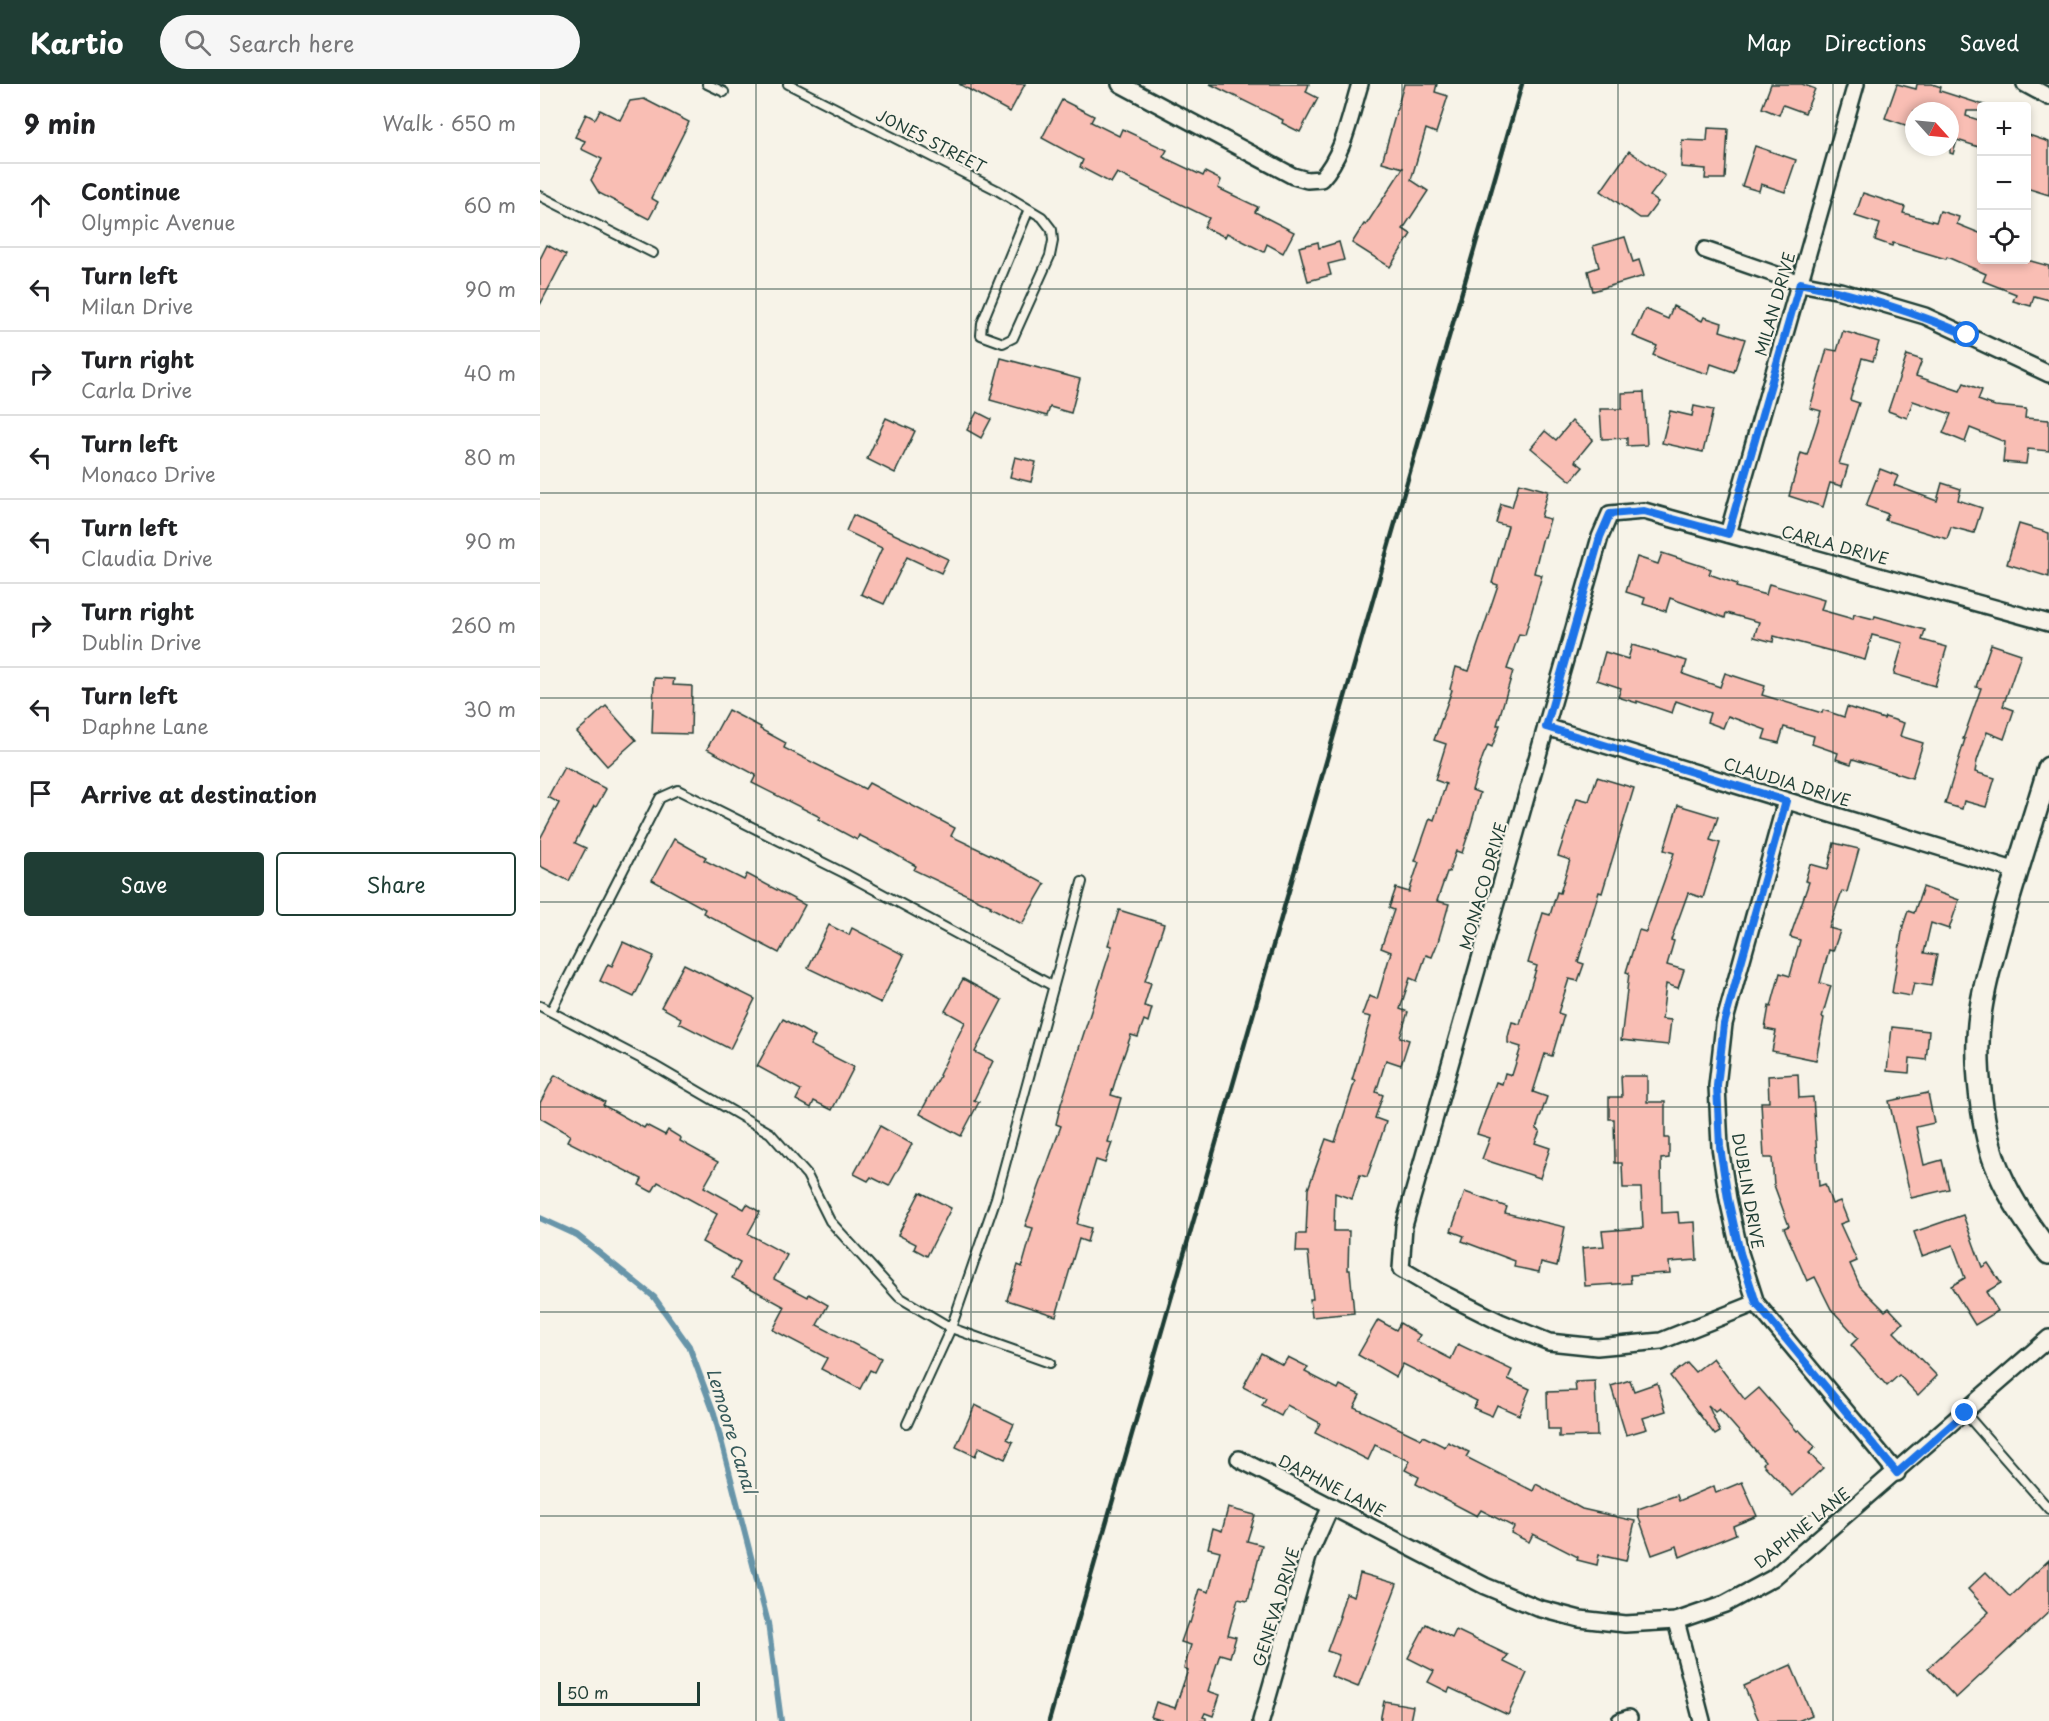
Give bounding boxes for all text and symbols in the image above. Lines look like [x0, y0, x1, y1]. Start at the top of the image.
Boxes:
search box [160, 15, 580, 69]
text: Kartio [30, 21, 124, 64]
icon: search [181, 26, 214, 59]
text: Search here [229, 26, 354, 59]
text: Map [1746, 26, 1791, 58]
text: Directions [1824, 26, 1926, 58]
text: Saved [1959, 26, 2019, 58]
street label: JONES STREET [872, 102, 991, 178]
north arrow [1905, 102, 1959, 156]
map controls [1977, 102, 2031, 264]
button: + [1977, 102, 2031, 156]
text: 9 min [24, 104, 96, 143]
text: Walk · 650 m [382, 108, 516, 138]
button: − [1977, 156, 2031, 210]
text: Continue [81, 174, 180, 207]
icon: ahead [24, 189, 57, 222]
text: 60 m [464, 190, 516, 220]
text: Olympic Avenue [81, 207, 235, 237]
button: locate [1977, 210, 2031, 264]
street label: MILAN DRIVE [1748, 249, 1800, 359]
text: Turn left [81, 258, 178, 291]
icon: left [24, 273, 57, 306]
text: 90 m [465, 274, 516, 304]
text: Milan Drive [81, 291, 193, 321]
route start [1953, 321, 1979, 347]
text: Turn right [81, 342, 194, 375]
icon: right [24, 357, 57, 390]
text: 40 m [464, 358, 516, 388]
text: Carla Drive [81, 375, 192, 405]
text: Turn left [81, 426, 178, 459]
icon: left [24, 441, 57, 474]
text: 80 m [464, 442, 516, 472]
text: Monaco Drive [81, 459, 216, 489]
text: Turn left [81, 510, 178, 543]
street label: CARLA DRIVE [1779, 518, 1892, 570]
icon: left [24, 525, 57, 558]
text: 90 m [465, 526, 516, 556]
text: Claudia Drive [81, 543, 213, 573]
text: Turn right [81, 594, 194, 627]
icon: right [24, 609, 57, 642]
text: 260 m [451, 610, 516, 640]
text: Dublin Drive [81, 627, 201, 657]
text: Turn left [81, 678, 178, 711]
icon: left [24, 693, 57, 726]
text: 30 m [463, 694, 516, 724]
text: Daphne Lane [81, 711, 209, 741]
street label: CLAUDIA DRIVE [1721, 750, 1854, 812]
icon: arrive [24, 777, 57, 810]
text: Arrive at destination [81, 777, 317, 810]
street label: MONACO DRIVE [1452, 819, 1512, 952]
button: Save [24, 852, 264, 916]
button: Share [276, 852, 516, 916]
street label: DUBLIN DRIVE [1727, 1131, 1771, 1251]
water label: Lemoore Canal [701, 1365, 765, 1499]
route end [1951, 1399, 1977, 1425]
street label: DAPHNE LANE [1275, 1448, 1390, 1522]
street label: DAPHNE LANE [1748, 1481, 1855, 1574]
street label: GENEVA DRIVE [1246, 1544, 1305, 1669]
scale bar [558, 1679, 700, 1706]
text: 50 m [567, 1680, 608, 1704]

